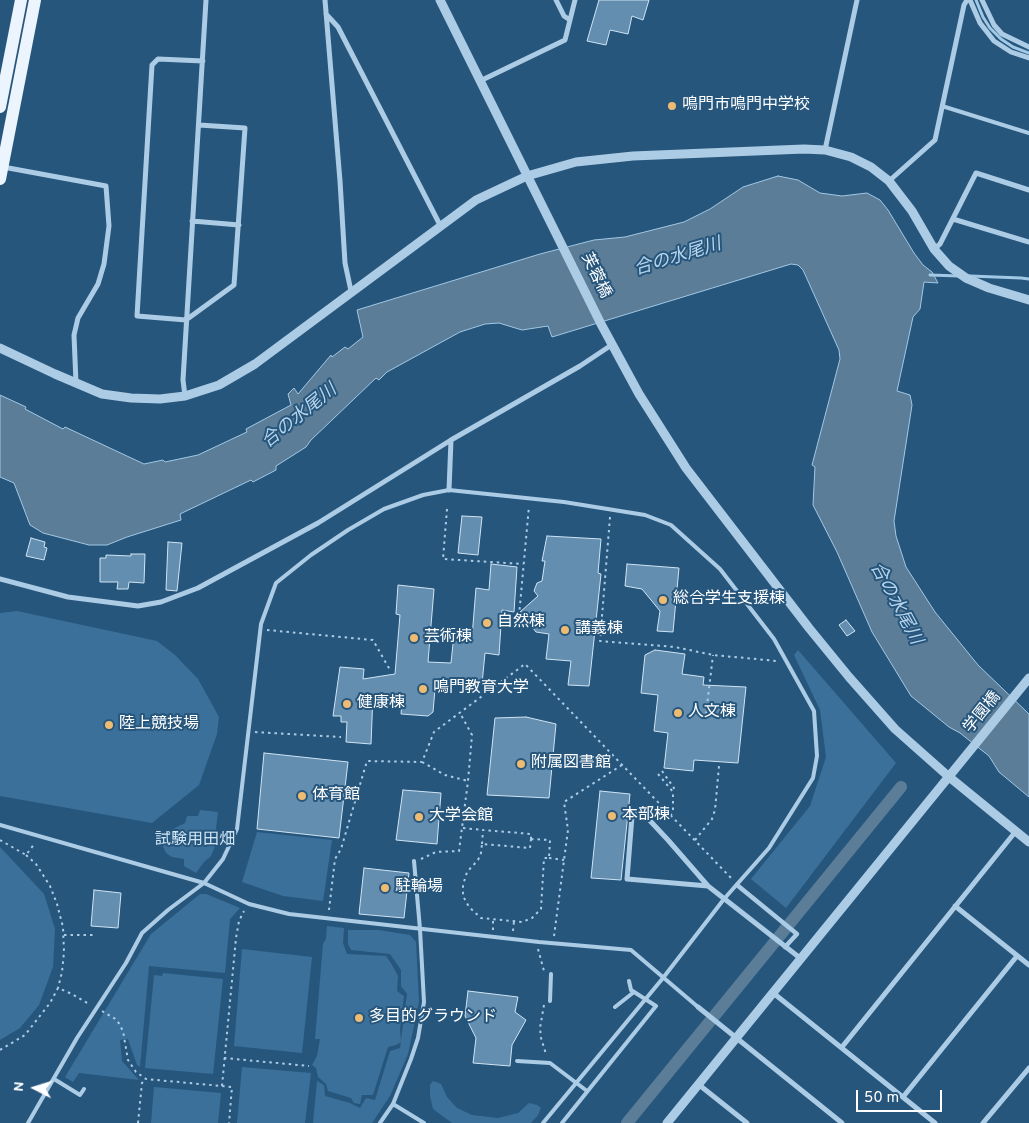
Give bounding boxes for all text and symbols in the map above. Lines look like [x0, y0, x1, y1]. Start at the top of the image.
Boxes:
place label: 鳴門市鳴門中学校 [682, 96, 810, 116]
marker: 鳴門市鳴門中学校 [666, 100, 678, 112]
water label: 合の水尾川 [632, 235, 724, 281]
street label: 芙蓉橋 [576, 250, 614, 302]
water label: 合の水尾川 [258, 380, 342, 454]
water label: 合の水尾川 [864, 559, 926, 649]
place label: 総合学生支援棟 [673, 590, 785, 610]
marker: 総合学生支援棟 [657, 594, 669, 606]
place label: 自然棟 [497, 613, 545, 633]
marker: 自然棟 [481, 617, 493, 629]
place label: 講義棟 [575, 620, 623, 640]
marker: 講義棟 [559, 624, 571, 636]
place label: 芸術棟 [424, 628, 472, 648]
marker: 芸術棟 [408, 632, 420, 644]
place label: 鳴門教育大学 [433, 679, 529, 699]
marker: 鳴門教育大学 [417, 683, 429, 695]
street label: 学園橋 [960, 688, 1006, 738]
place label: 健康棟 [357, 694, 405, 714]
marker: 健康棟 [341, 698, 353, 710]
place label: 人文棟 [688, 703, 736, 723]
marker: 人文棟 [672, 707, 684, 719]
place label: 陸上競技場 [119, 715, 199, 735]
marker: 陸上競技場 [103, 719, 115, 731]
place label: 附属図書館 [531, 754, 611, 774]
marker: 附属図書館 [515, 758, 527, 770]
place label: 体育館 [312, 786, 360, 806]
marker: 体育館 [296, 790, 308, 802]
place label: 本部棟 [622, 806, 670, 826]
place label: 大学会館 [429, 807, 493, 827]
marker: 本部棟 [606, 810, 618, 822]
marker: 大学会館 [413, 811, 425, 823]
park label: 試験用田畑 [155, 831, 235, 851]
place label: 駐輪場 [395, 878, 443, 898]
marker: 駐輪場 [379, 882, 391, 894]
place label: 多目的グラウンド [369, 1008, 497, 1028]
marker: 多目的グラウンド [353, 1012, 365, 1024]
north arrow [10, 1063, 60, 1113]
scale bar [859, 1080, 945, 1112]
text: N [11, 1081, 28, 1092]
text: 50 m [864, 1089, 899, 1108]

